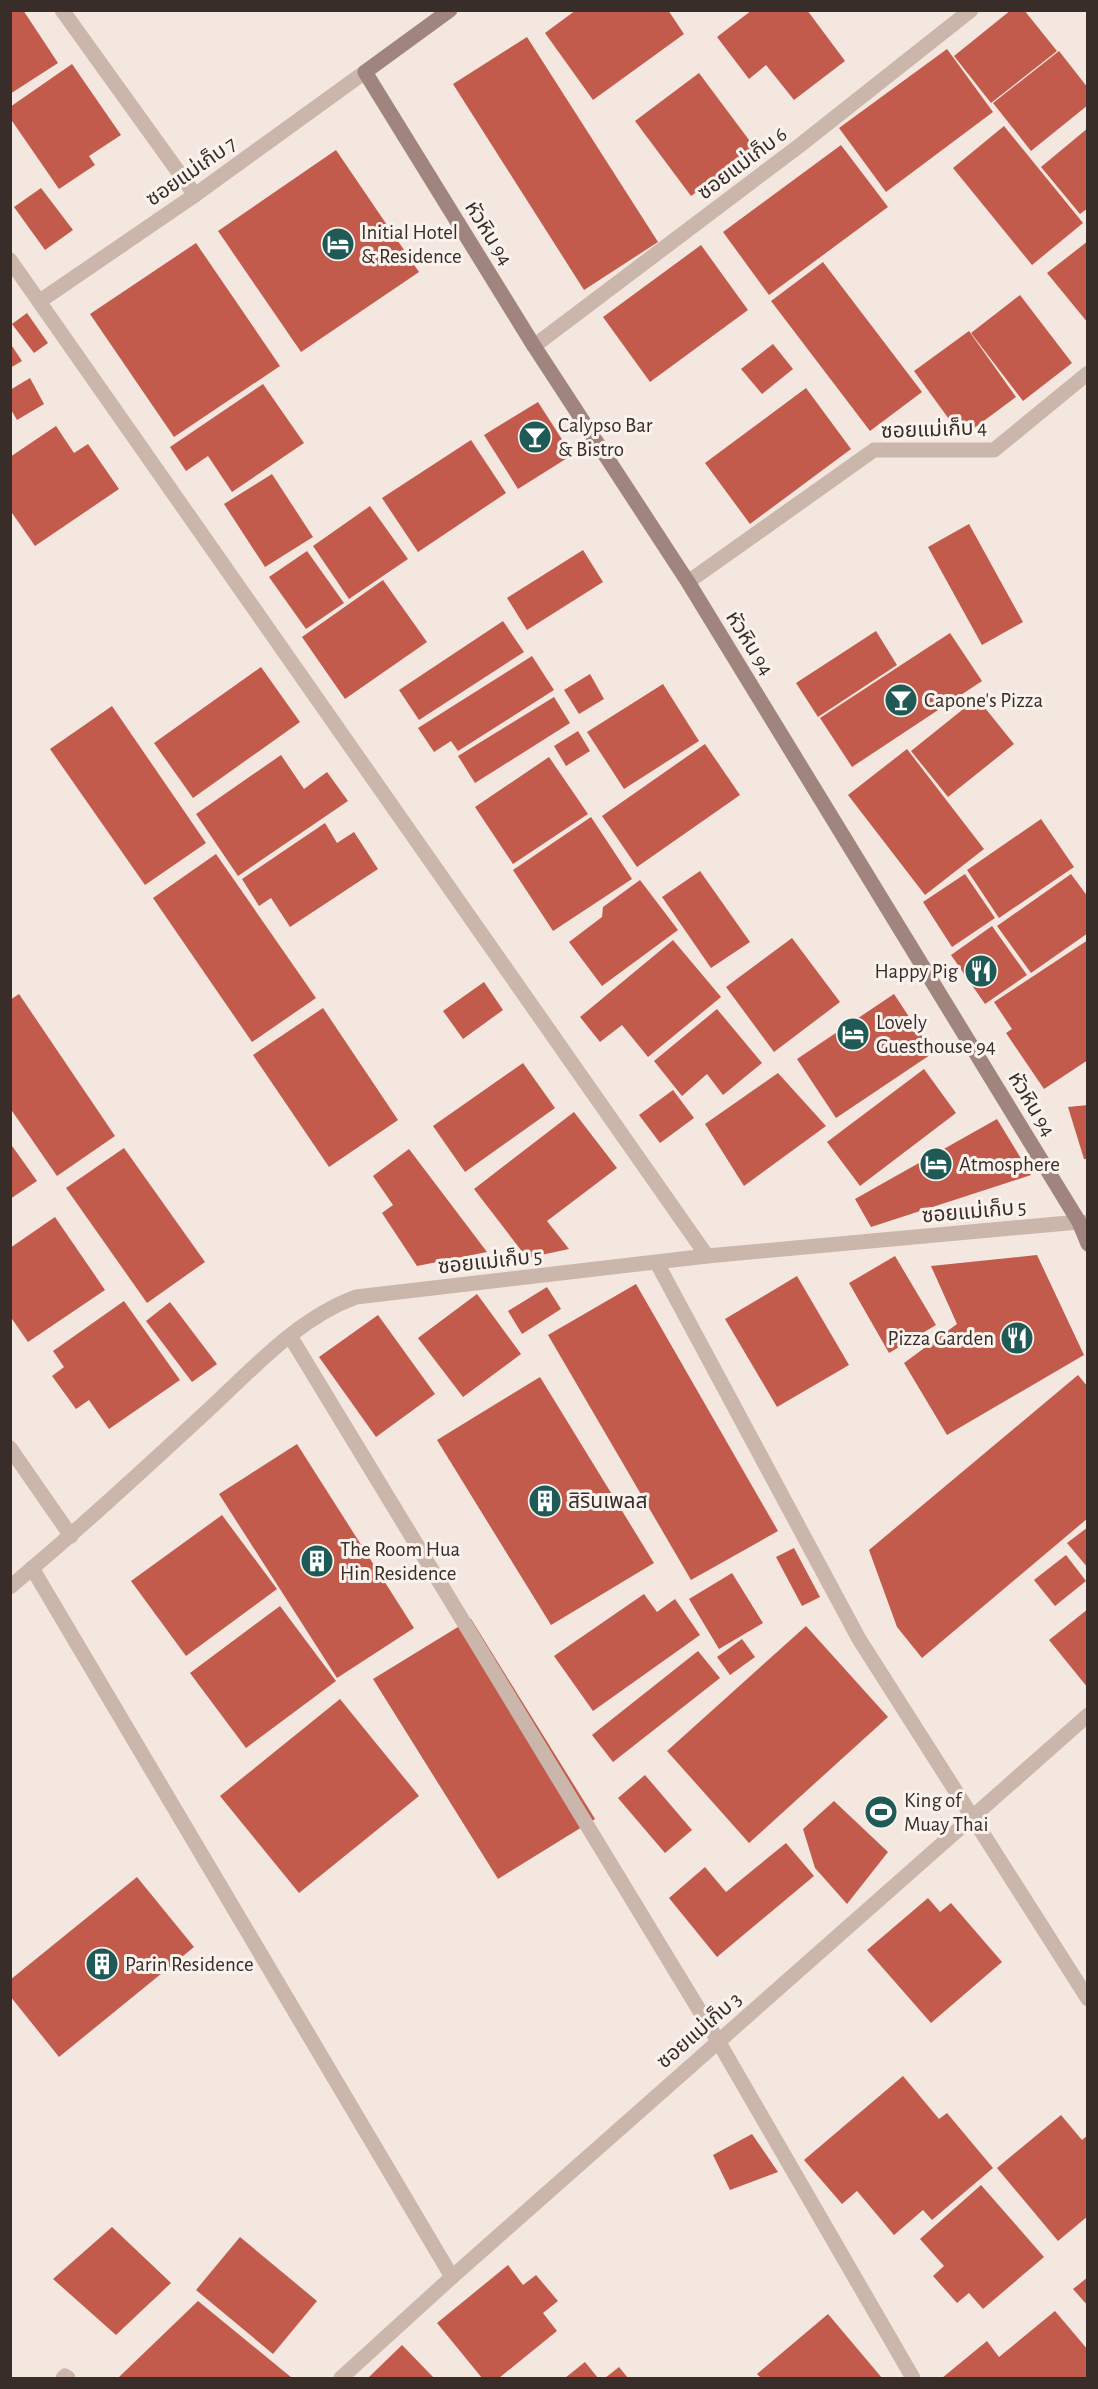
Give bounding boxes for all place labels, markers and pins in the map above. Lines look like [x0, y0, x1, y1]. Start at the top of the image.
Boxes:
place label: Initial Hotel & Residence [361, 222, 462, 267]
hotel icon: Initial Hotel & Residence [320, 226, 356, 262]
place label: Calypso Bar & Bistro [558, 415, 653, 460]
bar icon: Calypso Bar & Bistro [517, 419, 553, 455]
bar icon: Capone's Pizza [883, 682, 919, 718]
place label: Capone's Pizza [924, 690, 1043, 711]
restaurant icon: Happy Pig [963, 953, 999, 989]
place label: Happy Pig [875, 961, 959, 982]
place label: Lovely Guesthouse 94 [876, 1012, 996, 1057]
hotel icon: Lovely Guesthouse 94 [835, 1016, 871, 1052]
hotel icon: Atmosphere [918, 1146, 954, 1182]
place label: Atmosphere [959, 1154, 1060, 1175]
restaurant icon: Pizza Garden [999, 1320, 1035, 1356]
place label: Pizza Garden [887, 1328, 994, 1349]
building icon: สิรินเพลส [527, 1483, 563, 1519]
place label: สิรินเพลส [568, 1491, 648, 1512]
place label: The Room Hua Hin Residence [340, 1539, 461, 1584]
building icon: The Room Hua Hin Residence [299, 1543, 335, 1579]
place label: King of Muay Thai [904, 1790, 989, 1835]
sports icon: King of Muay Thai [863, 1794, 899, 1830]
building icon: Parin Residence [84, 1946, 120, 1982]
place label: Parin Residence [125, 1954, 254, 1975]

